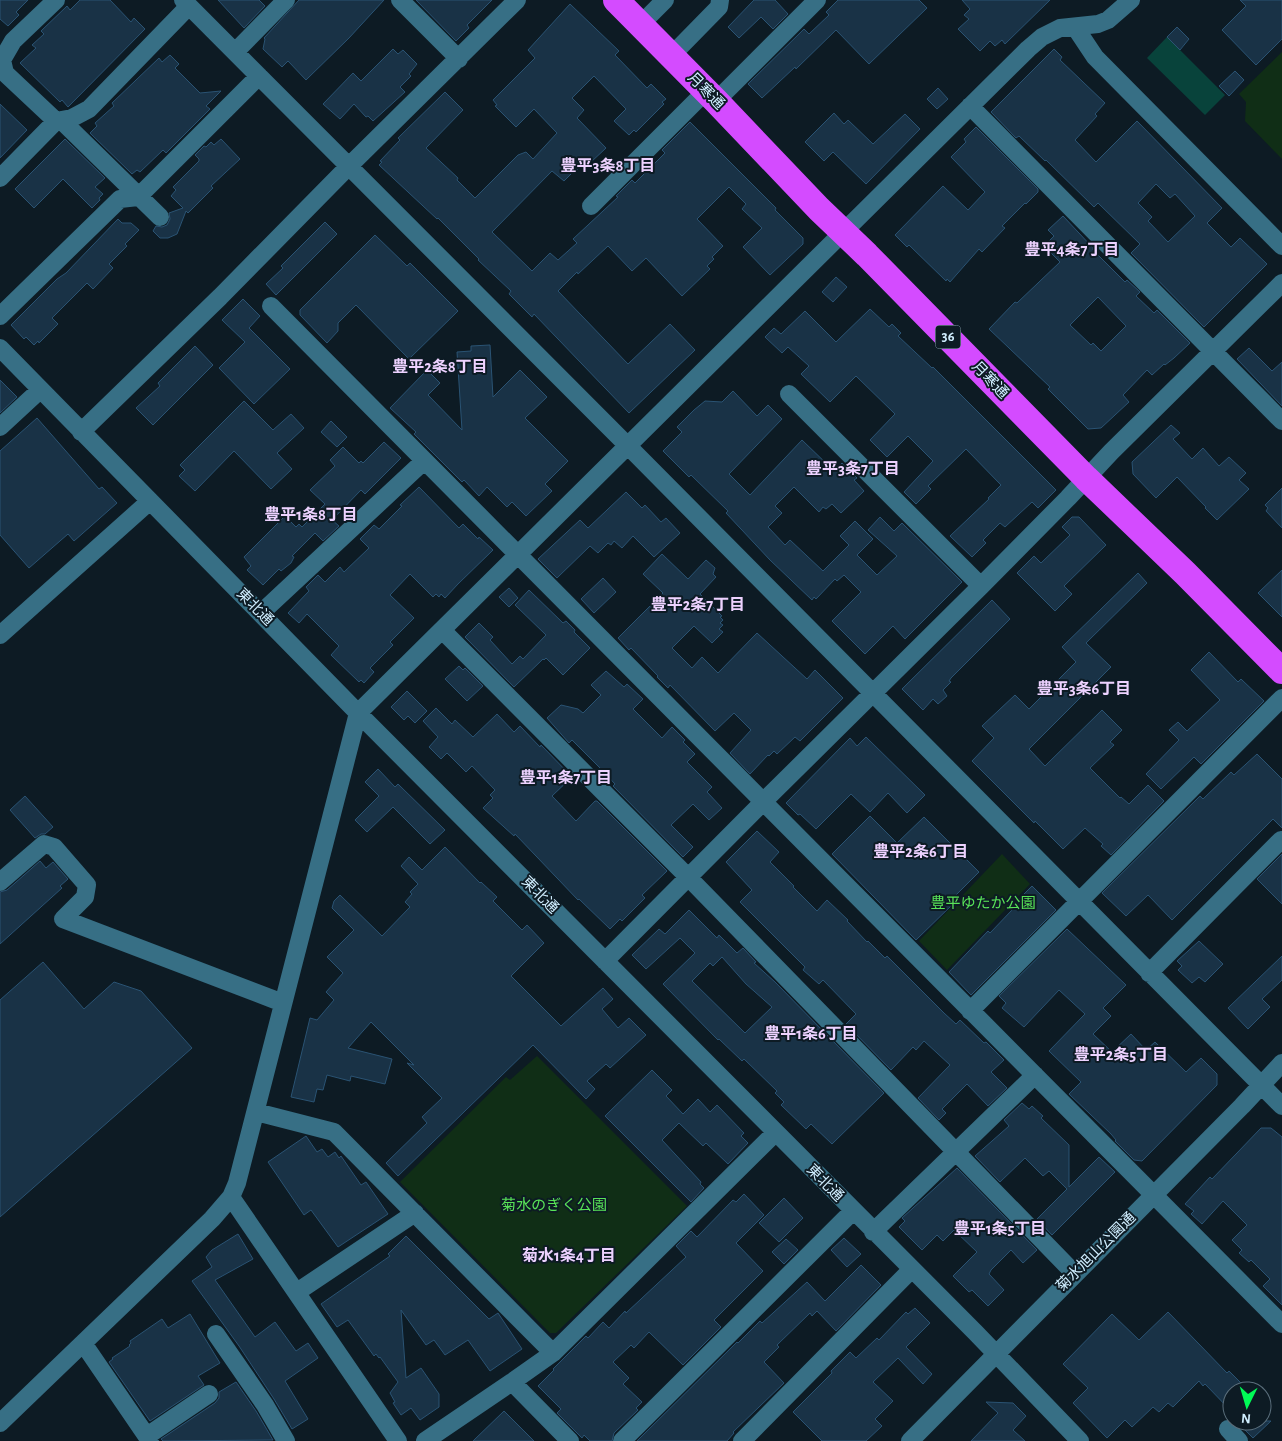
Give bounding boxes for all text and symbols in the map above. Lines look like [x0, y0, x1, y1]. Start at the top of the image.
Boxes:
street label: 月寒通 [685, 69, 728, 112]
district label: 豊平3条8丁目 [561, 157, 655, 174]
district label: 豊平4条7丁目 [1025, 241, 1119, 258]
road number: 36 [936, 326, 960, 348]
district label: 豊平2条8丁目 [392, 358, 488, 375]
street label: 月寒通 [969, 358, 1012, 401]
district label: 豊平3条7丁目 [806, 460, 900, 477]
district label: 豊平1条8丁目 [264, 506, 358, 523]
street label: 東北通 [234, 584, 278, 628]
district label: 豊平2条7丁目 [651, 596, 745, 613]
district label: 豊平3条6丁目 [1037, 680, 1131, 697]
district label: 豊平1条7丁目 [520, 769, 612, 786]
district label: 豊平2条6丁目 [873, 843, 969, 860]
street label: 東北通 [519, 872, 563, 916]
park label: 豊平ゆたか公園 [930, 895, 1036, 911]
district label: 豊平1条6丁目 [764, 1025, 858, 1042]
district label: 豊平2条5丁目 [1074, 1046, 1168, 1063]
street label: 東北通 [804, 1160, 848, 1204]
park label: 菊水のぎく公園 [501, 1197, 607, 1213]
street label: 菊水旭山公園通 [1053, 1209, 1138, 1294]
district label: 豊平1条5丁目 [954, 1220, 1046, 1237]
district label: 菊水1条4丁目 [522, 1247, 616, 1264]
north arrow [1222, 1381, 1272, 1431]
text: N [1240, 1411, 1251, 1425]

